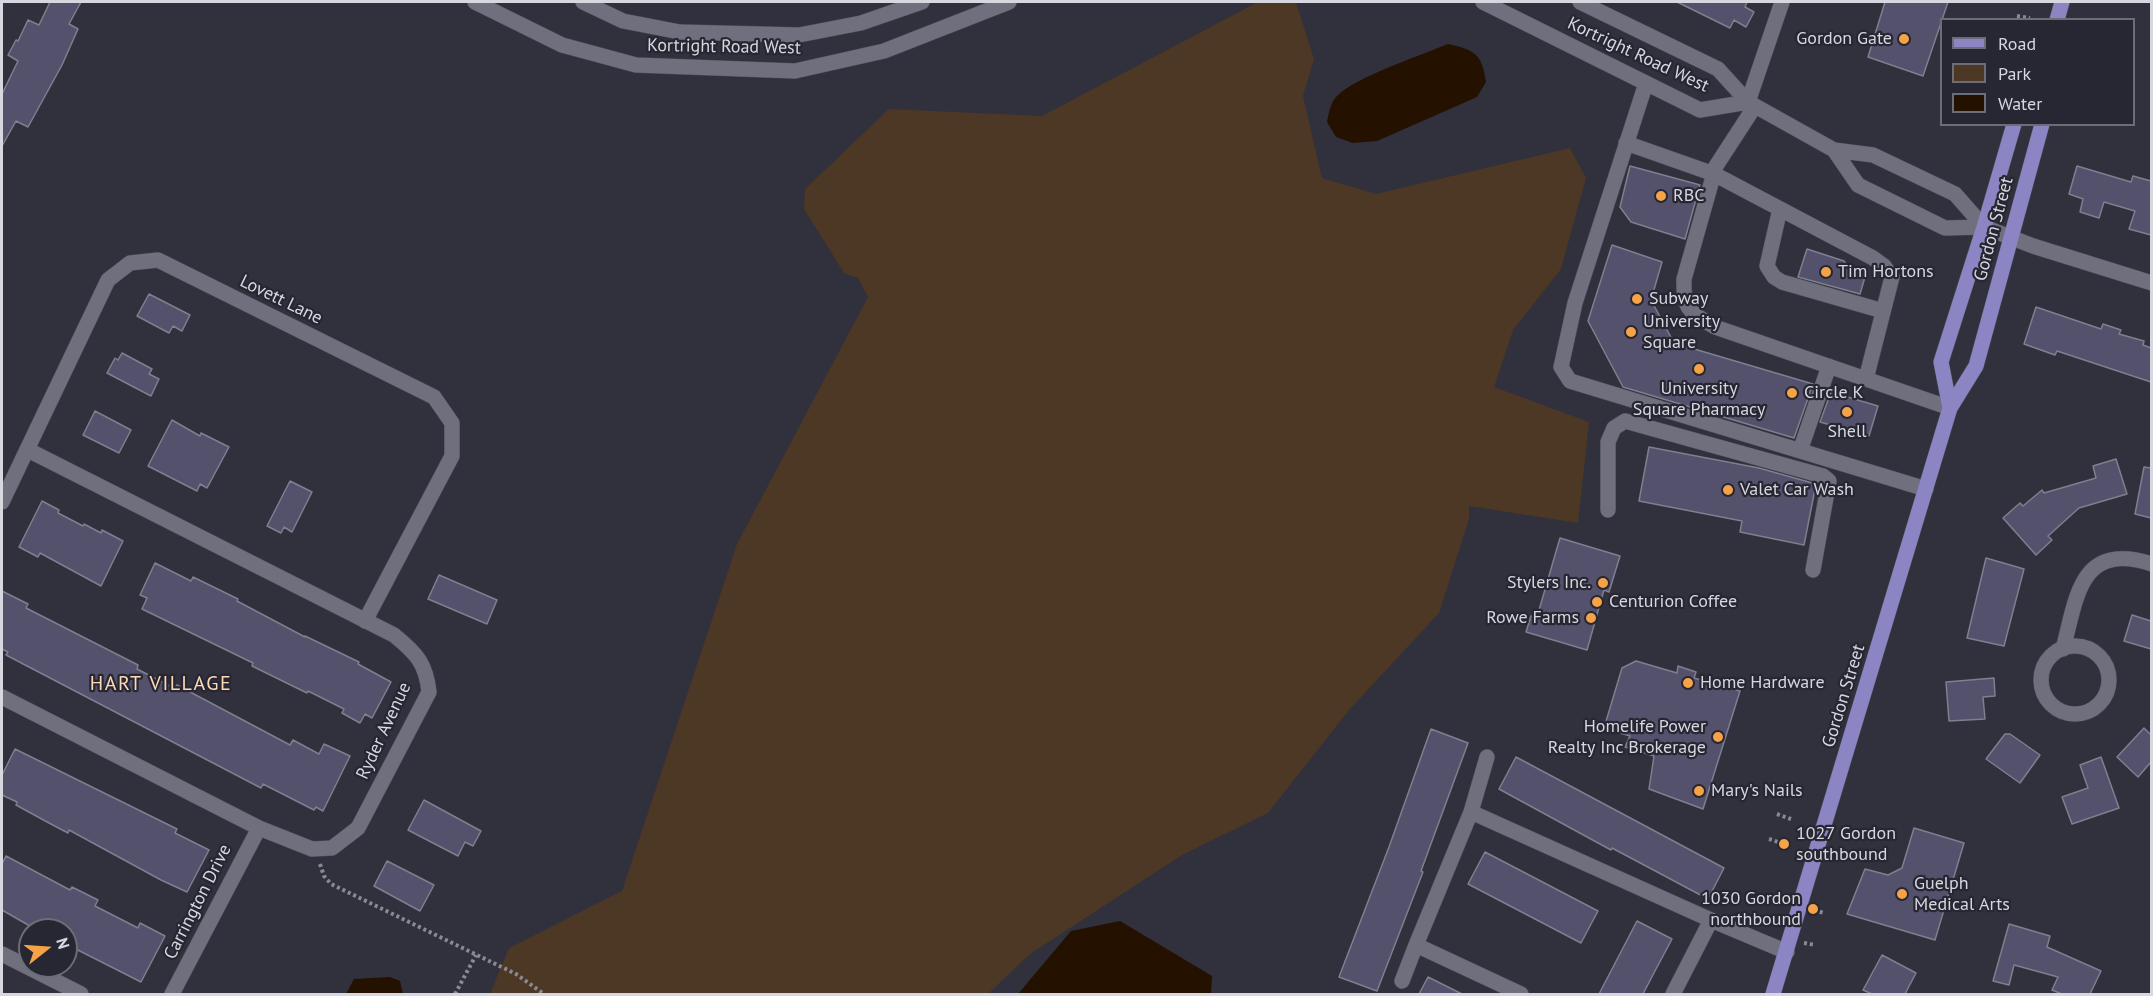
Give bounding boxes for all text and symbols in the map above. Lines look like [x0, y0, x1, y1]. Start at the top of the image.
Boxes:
street label: Kortright Road West [1564, 13, 1712, 97]
legend [1940, 18, 2135, 126]
place label: Gordon Gate [1796, 28, 1892, 50]
marker: Gordon Gate [1897, 32, 1911, 46]
text: Road [1998, 32, 2036, 55]
street label: Kortright Road West [647, 35, 801, 59]
text: Park [1998, 62, 2031, 85]
text: Water [1998, 92, 2042, 115]
street label: Gordon Street [1970, 175, 2018, 283]
place label: RBC [1673, 185, 1704, 207]
marker: RBC [1654, 189, 1668, 203]
place label: Tim Hortons [1838, 261, 1934, 283]
marker: Tim Hortons [1819, 265, 1833, 279]
street label: Lovett Lane [236, 271, 326, 329]
place label: Subway [1649, 288, 1708, 310]
marker: Subway [1630, 292, 1644, 306]
place label: University Square [1643, 311, 1720, 354]
marker: University Square [1624, 325, 1638, 339]
marker: University Square Pharmacy [1692, 362, 1706, 376]
place label: University Square Pharmacy [1633, 378, 1765, 420]
place label: Circle K [1804, 382, 1864, 404]
marker: Circle K [1785, 386, 1799, 400]
marker: Shell [1840, 405, 1854, 419]
place label: Shell [1827, 421, 1867, 443]
place label: Valet Car Wash [1740, 479, 1854, 501]
marker: Valet Car Wash [1721, 483, 1735, 497]
place label: Stylers Inc. [1507, 572, 1591, 594]
marker: Stylers Inc. [1596, 576, 1610, 590]
place label: Centurion Coffee [1609, 591, 1737, 613]
marker: Centurion Coffee [1590, 595, 1604, 609]
place label: Rowe Farms [1486, 607, 1579, 629]
marker: Rowe Farms [1584, 611, 1598, 625]
street label: Gordon Street [1818, 642, 1870, 750]
district label: HART VILLAGE [90, 672, 232, 696]
place label: Home Hardware [1700, 672, 1825, 694]
marker: Home Hardware [1681, 676, 1695, 690]
street label: Ryder Avenue [352, 679, 416, 783]
place label: Homelife Power Realty Inc Brokerage [1548, 716, 1706, 758]
marker: Homelife Power Realty Inc Brokerage [1711, 730, 1725, 744]
place label: Mary's Nails [1711, 780, 1803, 802]
marker: Mary's Nails [1692, 784, 1706, 798]
place label: 1027 Gordon southbound [1796, 823, 1896, 866]
marker: 1027 Gordon southbound [1777, 837, 1791, 851]
street label: Carrington Drive [160, 841, 236, 963]
place label: Guelph Medical Arts [1914, 873, 2010, 916]
marker: Guelph Medical Arts [1895, 887, 1909, 901]
place label: 1030 Gordon northbound [1701, 888, 1801, 930]
marker: 1030 Gordon northbound [1806, 902, 1820, 916]
north arrow [18, 918, 78, 978]
text: N [52, 935, 74, 951]

